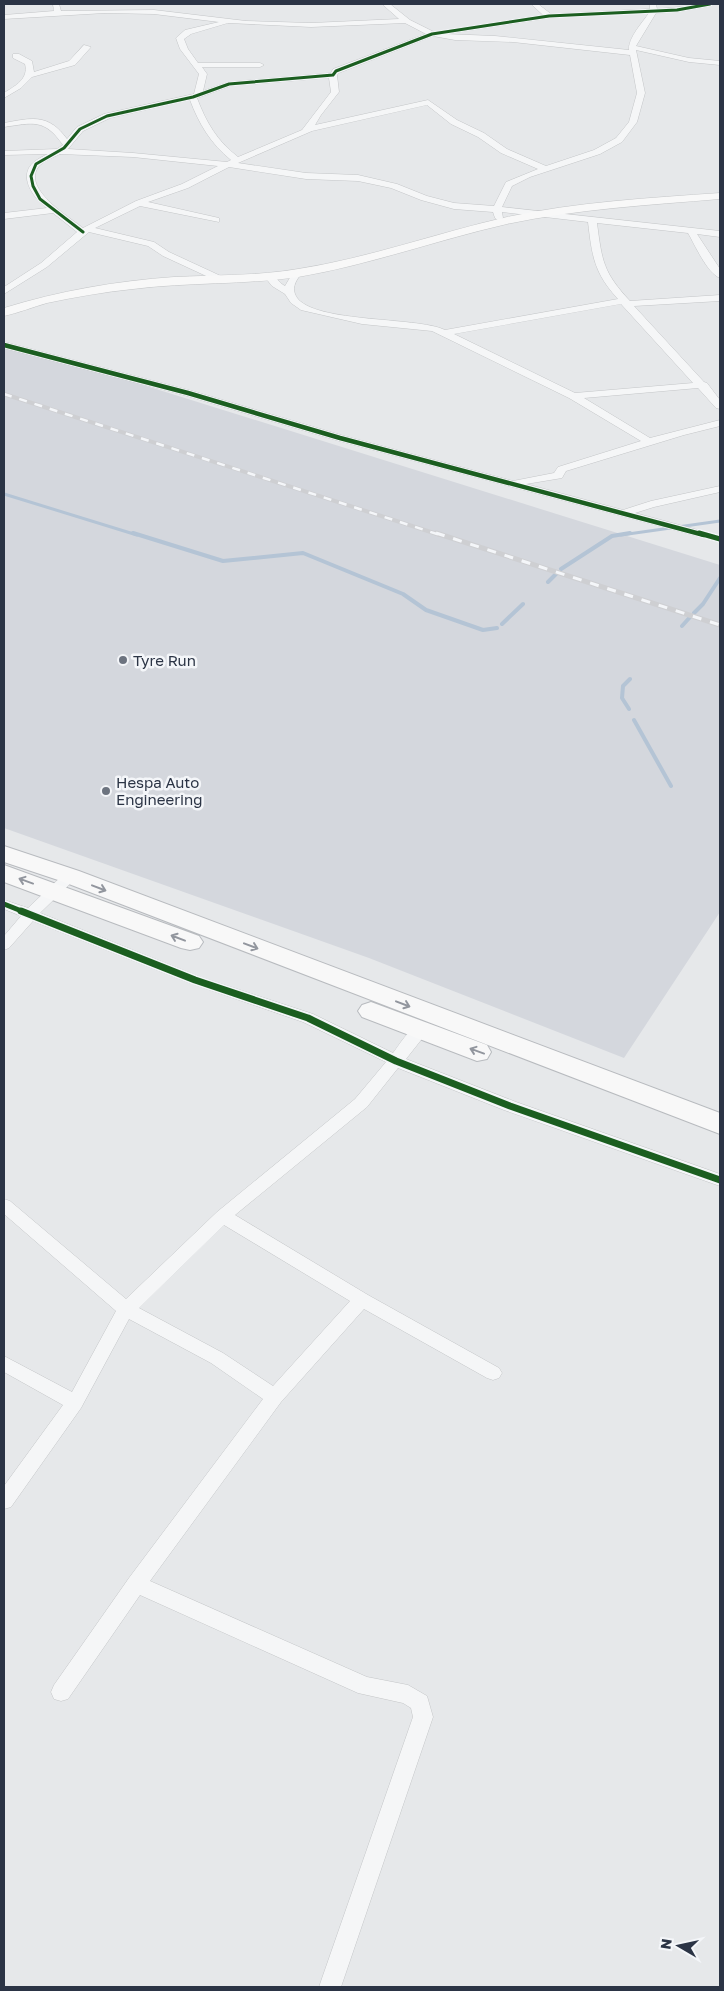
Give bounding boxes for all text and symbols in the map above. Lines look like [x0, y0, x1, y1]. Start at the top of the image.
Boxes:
place label: Tyre Run [133, 651, 196, 669]
marker: Tyre Run [117, 654, 129, 666]
place label: Hespa Auto Engineering [116, 773, 203, 808]
marker: Hespa Auto Engineering [100, 785, 112, 797]
one-way arrow [18, 876, 34, 885]
one-way arrow [91, 884, 106, 893]
one-way arrow [171, 932, 186, 942]
one-way arrow [243, 942, 258, 951]
one-way arrow [394, 1000, 410, 1009]
one-way arrow [470, 1046, 485, 1055]
north arrow [654, 1921, 704, 1971]
text: N [656, 1937, 675, 1950]

